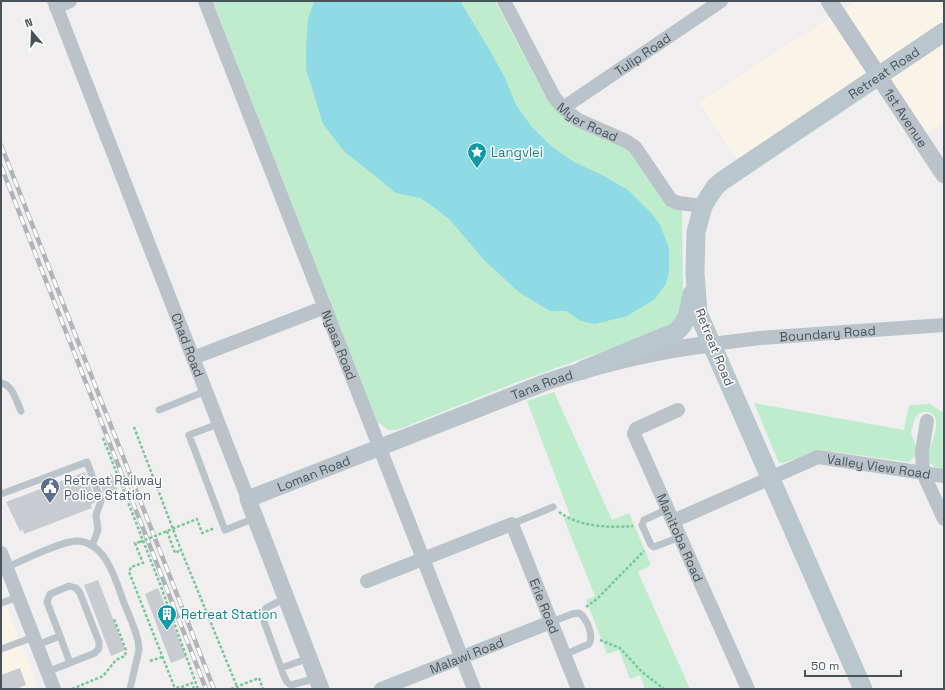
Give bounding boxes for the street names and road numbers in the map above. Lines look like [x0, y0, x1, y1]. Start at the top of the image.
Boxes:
street label: Tulip Road [611, 29, 674, 80]
street label: Retreat Road [845, 43, 923, 103]
street label: 1st Avenue [880, 85, 931, 151]
street label: Myer Road [553, 99, 621, 145]
street label: Retreat Road [691, 306, 738, 389]
street label: Nyasa Road [318, 307, 360, 382]
street label: Chad Road [167, 311, 208, 379]
street label: Boundary Road [779, 322, 876, 346]
street label: Tana Road [509, 366, 575, 404]
street label: Valley View Road [826, 450, 932, 483]
street label: Loman Road [275, 452, 353, 496]
street label: Manitoba Road [653, 491, 707, 585]
street label: Erie Road [526, 576, 563, 636]
street label: Malawi Road [427, 633, 506, 678]

